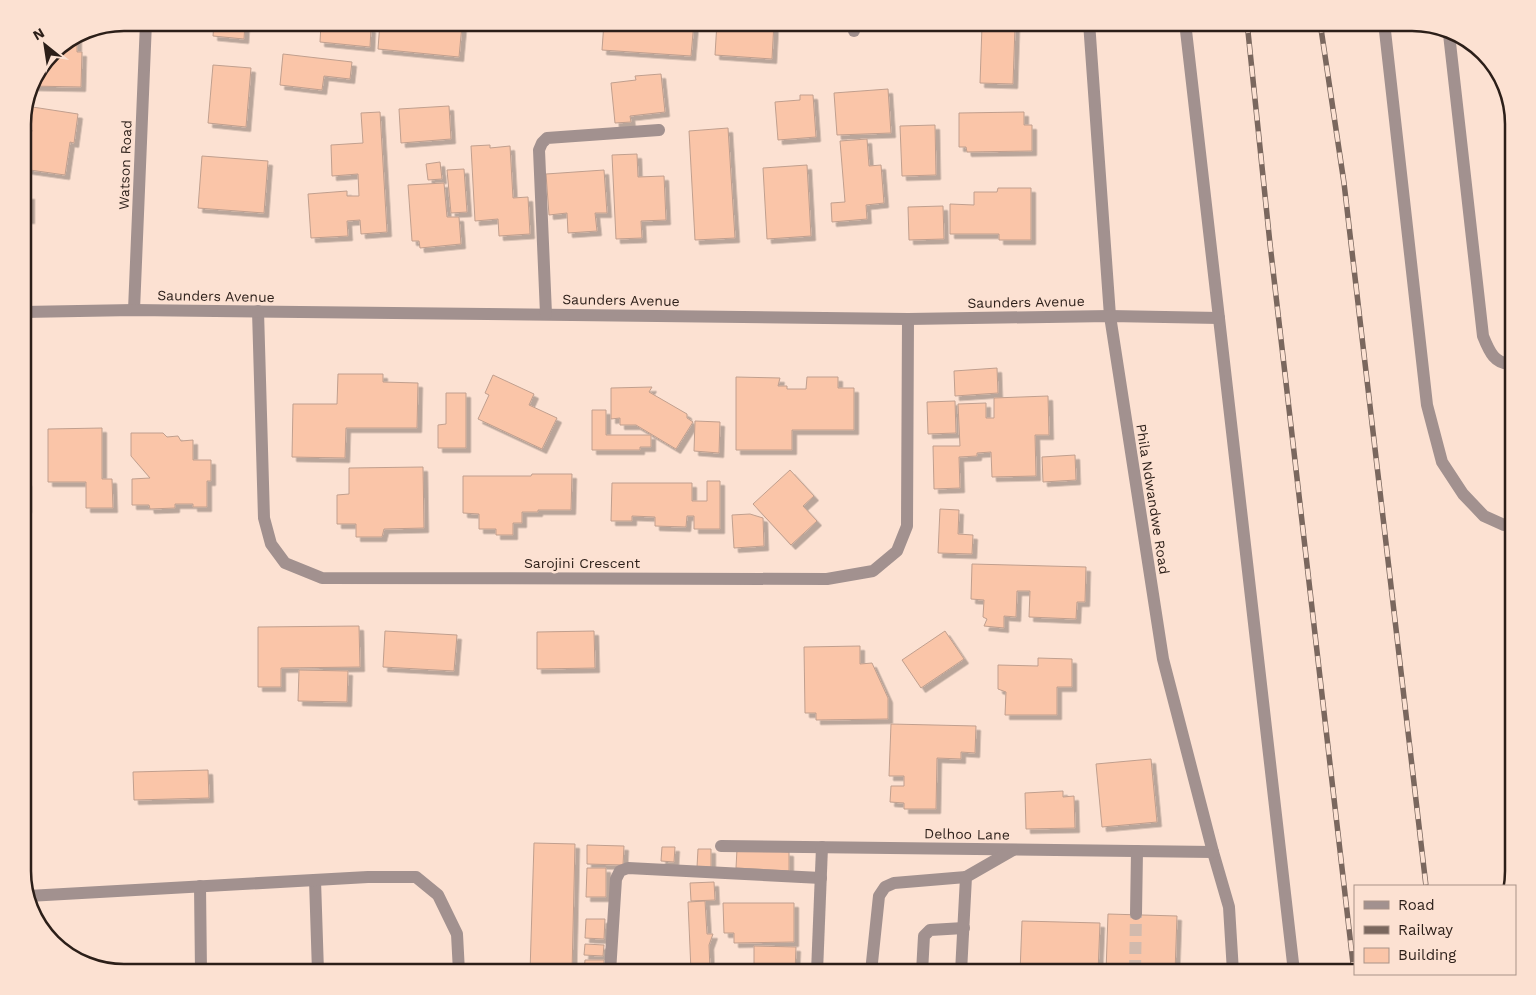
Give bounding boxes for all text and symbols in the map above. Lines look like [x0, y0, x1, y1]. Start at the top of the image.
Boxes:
north arrow [20, 20, 70, 70]
text: N [30, 24, 47, 43]
street label: Watson Road [115, 120, 135, 210]
street label: Saunders Avenue [157, 287, 275, 305]
street label: Saunders Avenue [562, 291, 680, 309]
street label: Saunders Avenue [967, 293, 1085, 311]
street label: Phila Ndwandwe Road [1133, 423, 1173, 575]
street label: Sarojini Crescent [524, 555, 640, 571]
street label: Delhoo Lane [924, 825, 1010, 843]
legend [1354, 885, 1516, 975]
text: Road [1398, 896, 1435, 914]
text: Railway [1398, 921, 1453, 939]
text: Building [1398, 946, 1456, 964]

